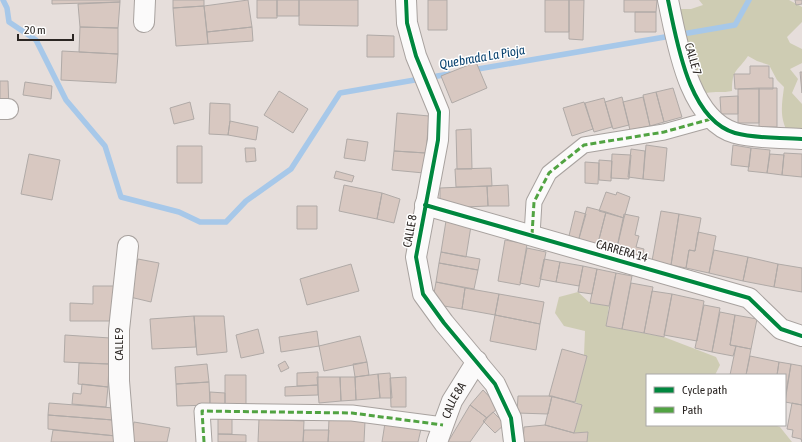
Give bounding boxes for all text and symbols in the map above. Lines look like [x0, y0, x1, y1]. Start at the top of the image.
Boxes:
scale bar [18, 16, 73, 42]
text: 20 m [24, 23, 46, 37]
street label: CALLE 7 [682, 41, 704, 77]
water label: Quebrada La Pioja [438, 42, 526, 72]
street label: CALLE 8 [400, 213, 420, 248]
street label: CARRERA 14 [594, 237, 650, 265]
street label: CALLE 9 [112, 327, 126, 361]
legend [646, 374, 786, 426]
street label: CALLE 8A [439, 380, 469, 420]
text: Cycle path [682, 383, 727, 397]
text: Path [682, 403, 703, 417]

